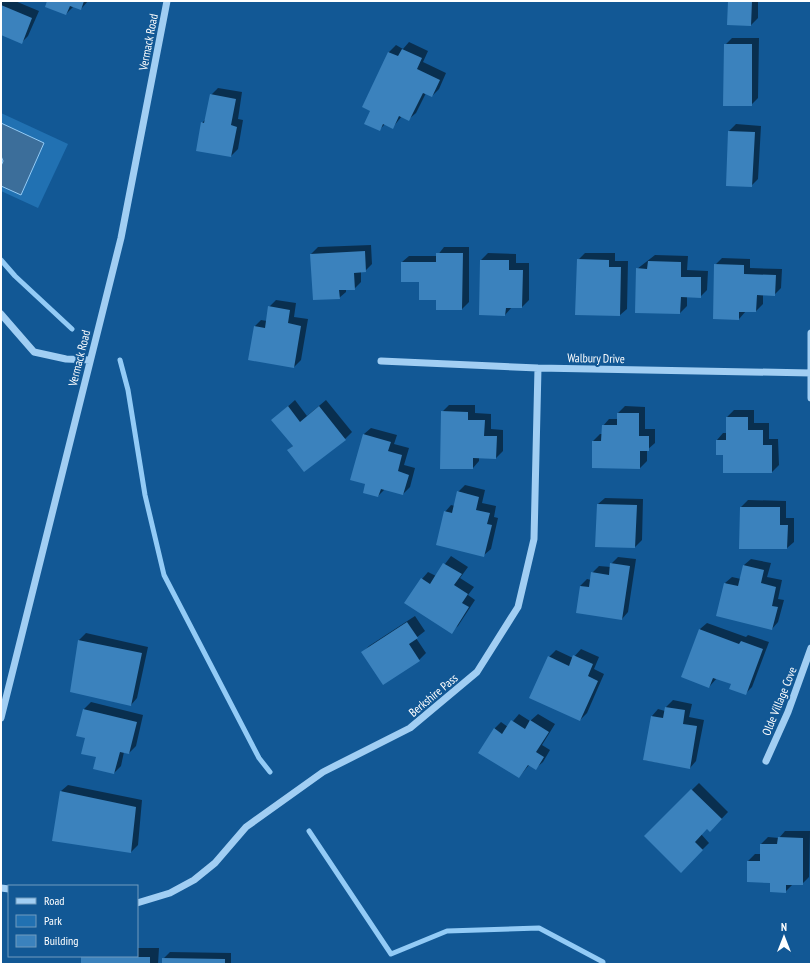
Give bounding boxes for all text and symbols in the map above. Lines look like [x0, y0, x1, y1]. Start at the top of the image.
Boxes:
street label: Vermack Road [135, 12, 161, 73]
street label: Vermack Road [65, 328, 93, 389]
street label: Walbury Drive [567, 350, 625, 366]
street label: Olde Village Cove [758, 664, 800, 738]
street label: Berkshire Pass [405, 670, 461, 720]
legend [8, 885, 138, 957]
text: Road [44, 893, 64, 908]
text: Park [44, 913, 62, 928]
north arrow [764, 917, 804, 957]
text: N [781, 920, 787, 934]
text: Building [44, 933, 79, 948]

